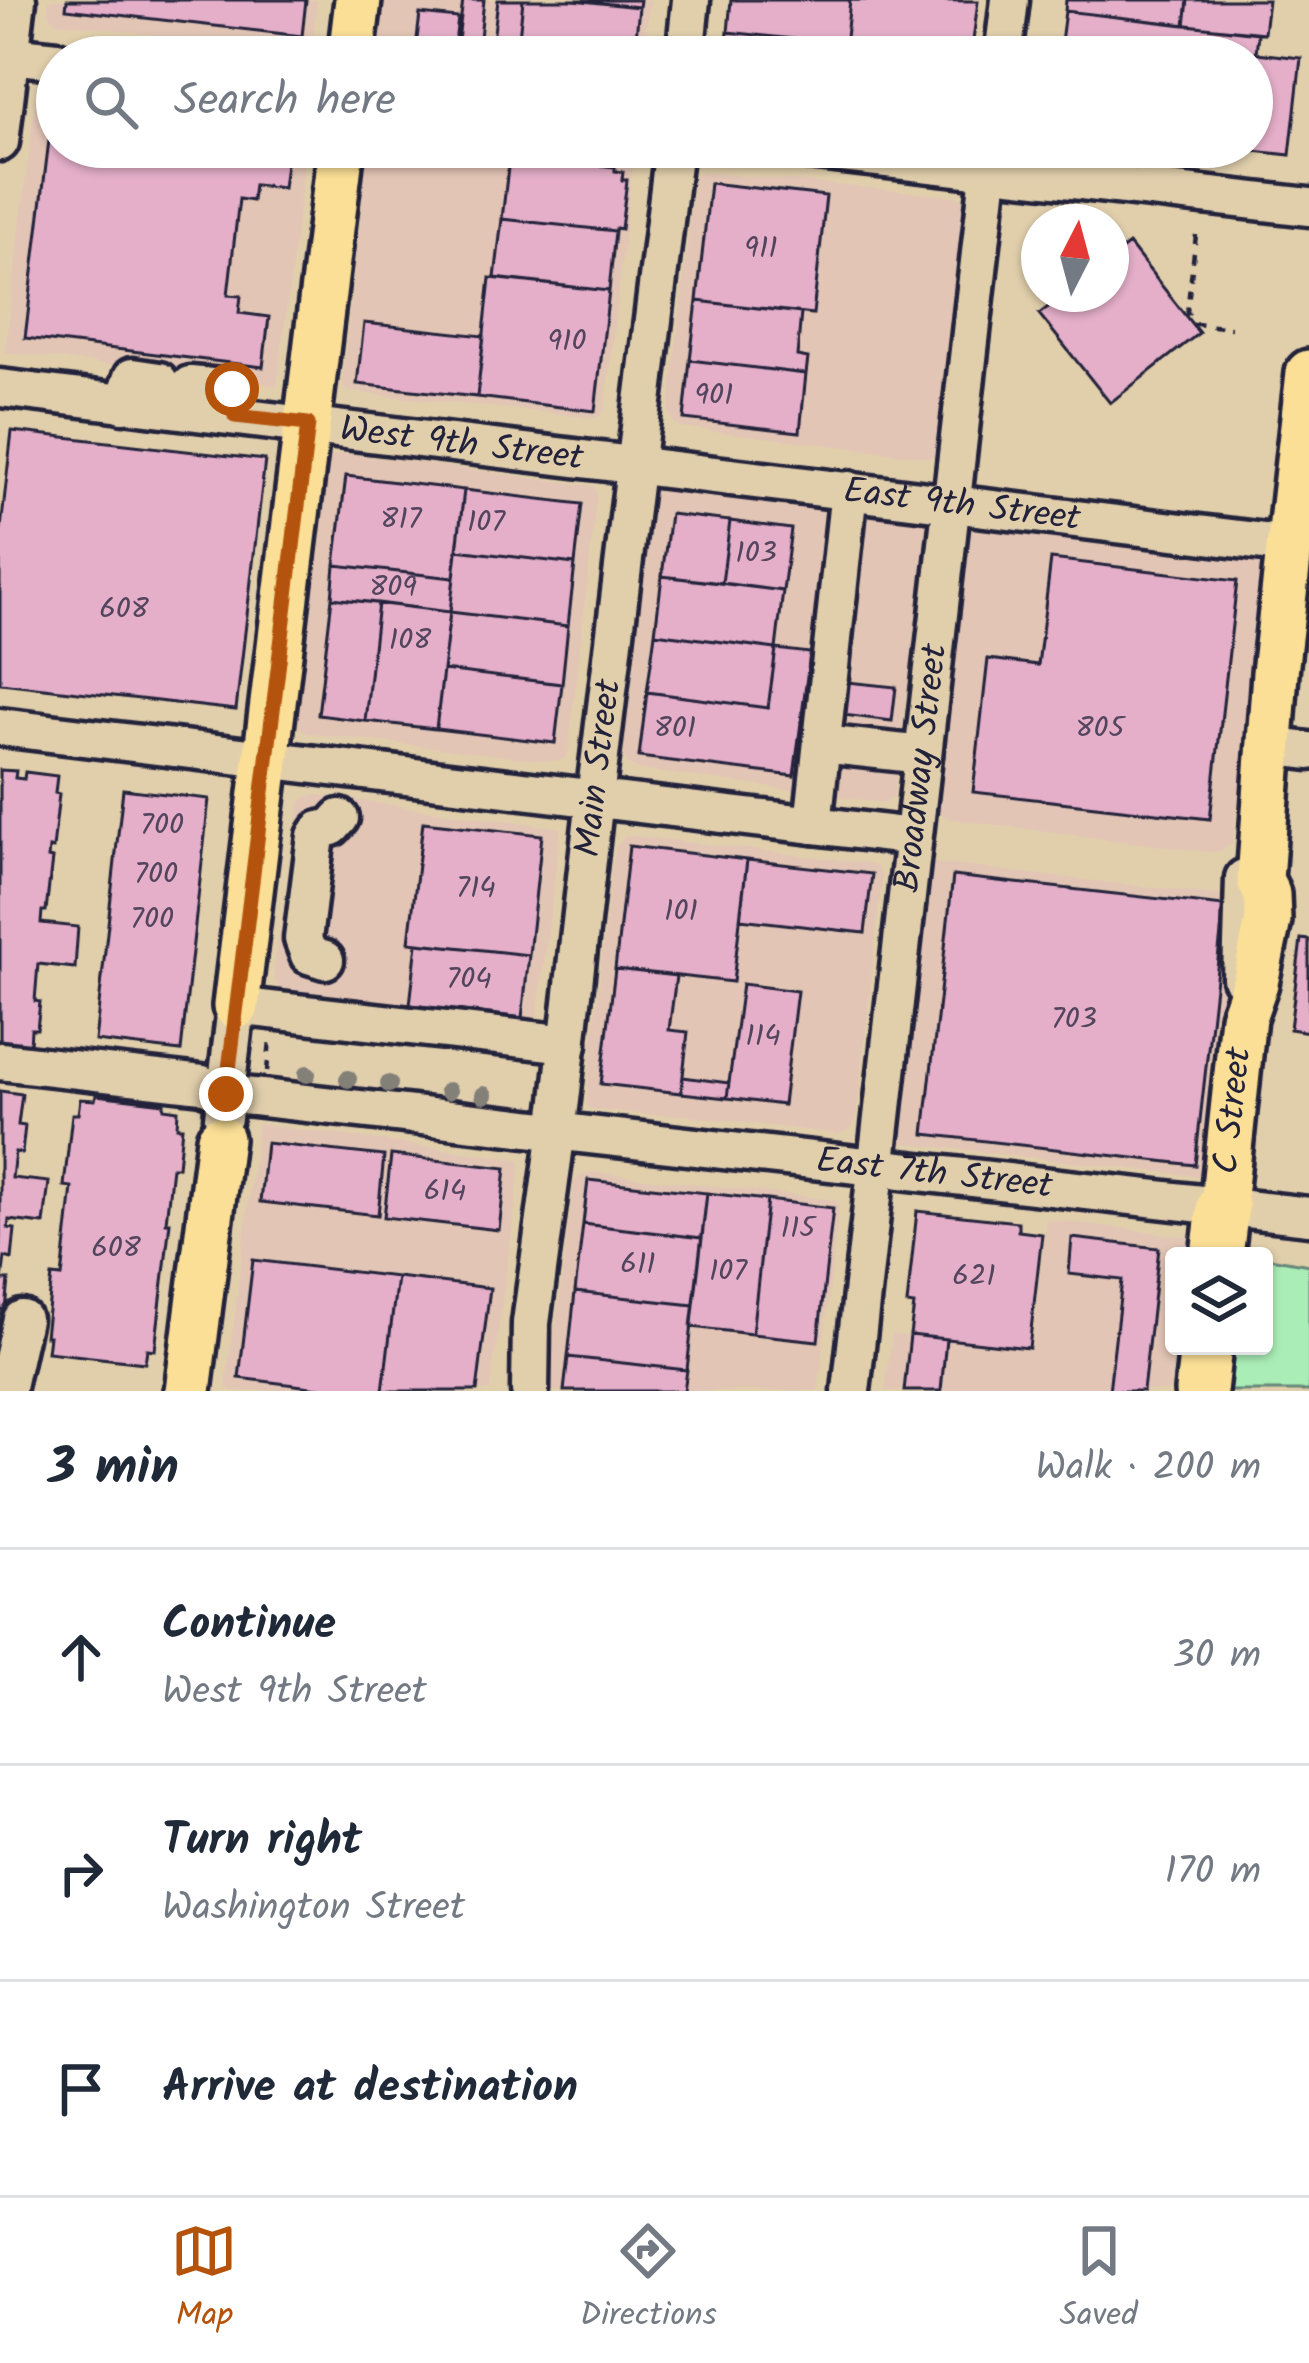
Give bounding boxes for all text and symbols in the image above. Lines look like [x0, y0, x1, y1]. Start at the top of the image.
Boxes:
search box [36, 36, 1273, 168]
text: Search here [174, 66, 396, 138]
icon: search [78, 69, 144, 135]
north arrow [1021, 204, 1129, 312]
house number: 911 [744, 225, 778, 273]
house number: 910 [547, 318, 587, 366]
route start [205, 362, 259, 416]
house number: 901 [694, 372, 734, 420]
street label: West 9th Street [337, 401, 588, 487]
street label: East 9th Street [840, 462, 1085, 548]
house number: 817 [380, 496, 423, 544]
house number: 107 [467, 499, 506, 547]
house number: 103 [735, 530, 777, 578]
house number: 809 [369, 564, 417, 612]
house number: 608 [99, 586, 150, 634]
house number: 108 [389, 617, 432, 665]
street label: Broadway Street [879, 640, 964, 895]
street label: Main Street [560, 675, 638, 860]
house number: 801 [654, 705, 696, 753]
house number: 805 [1075, 705, 1126, 753]
house number: 700 [140, 802, 184, 850]
house number: 700 [134, 851, 178, 899]
house number: 714 [456, 865, 496, 913]
house number: 101 [664, 888, 698, 936]
house number: 700 [130, 896, 174, 944]
house number: 704 [446, 956, 492, 1004]
house number: 703 [1051, 996, 1097, 1044]
house number: 114 [745, 1013, 781, 1061]
street label: C Street [1198, 1043, 1268, 1177]
route end [199, 1067, 253, 1121]
street label: East 7th Street [813, 1132, 1056, 1216]
house number: 614 [424, 1168, 466, 1216]
house number: 115 [781, 1205, 817, 1253]
house number: 608 [91, 1225, 142, 1273]
house number: 611 [620, 1241, 656, 1289]
map controls [1165, 1247, 1273, 1355]
button: layers [1165, 1247, 1273, 1355]
house number: 107 [709, 1248, 748, 1296]
house number: 621 [952, 1253, 996, 1301]
text: 3 min [48, 1429, 179, 1510]
text: Walk · 200 m [1036, 1438, 1261, 1500]
text: Continue [162, 1590, 336, 1662]
icon: ahead [48, 1624, 114, 1690]
text: 30 m [1173, 1626, 1261, 1688]
text: West 9th Street [162, 1662, 427, 1724]
text: Turn right [162, 1806, 362, 1878]
icon: right [48, 1840, 114, 1906]
text: 170 m [1165, 1842, 1261, 1904]
text: Washington Street [162, 1878, 465, 1940]
text: Arrive at destination [162, 2053, 578, 2125]
icon: arrive [48, 2056, 114, 2122]
tab: Map [171, 2218, 237, 2343]
tab: Directions [580, 2218, 717, 2343]
tab: Saved [1059, 2218, 1138, 2343]

